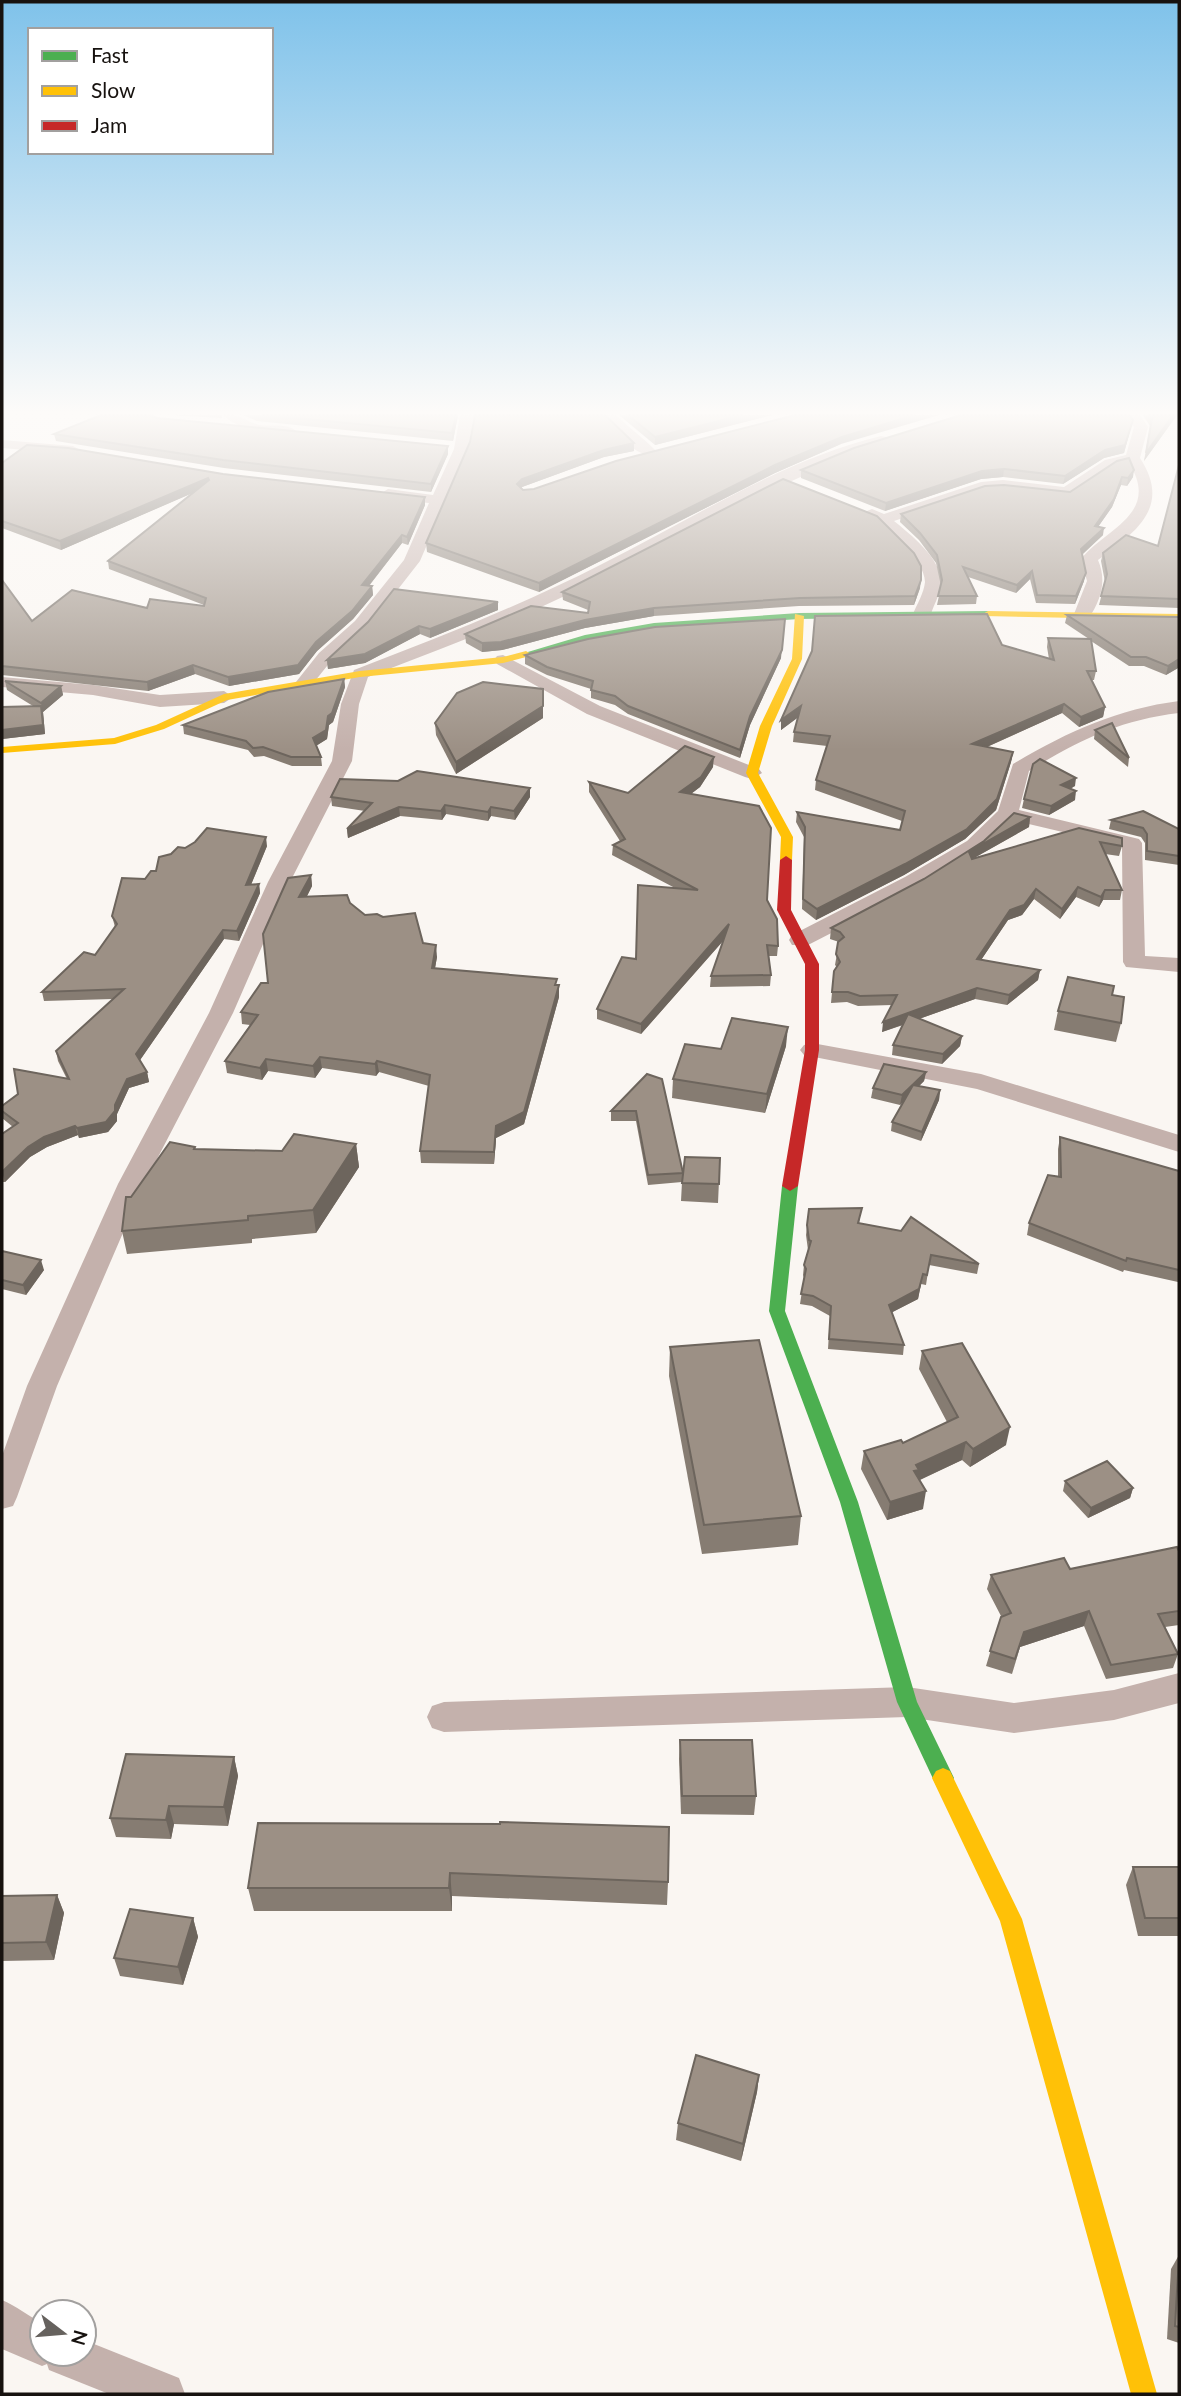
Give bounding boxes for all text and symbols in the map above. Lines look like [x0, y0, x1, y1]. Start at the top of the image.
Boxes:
legend [28, 28, 273, 154]
text: Fast [91, 42, 129, 67]
text: Slow [91, 77, 136, 102]
text: Jam [91, 112, 127, 137]
north arrow [28, 2298, 98, 2368]
text: N [67, 2328, 93, 2348]

